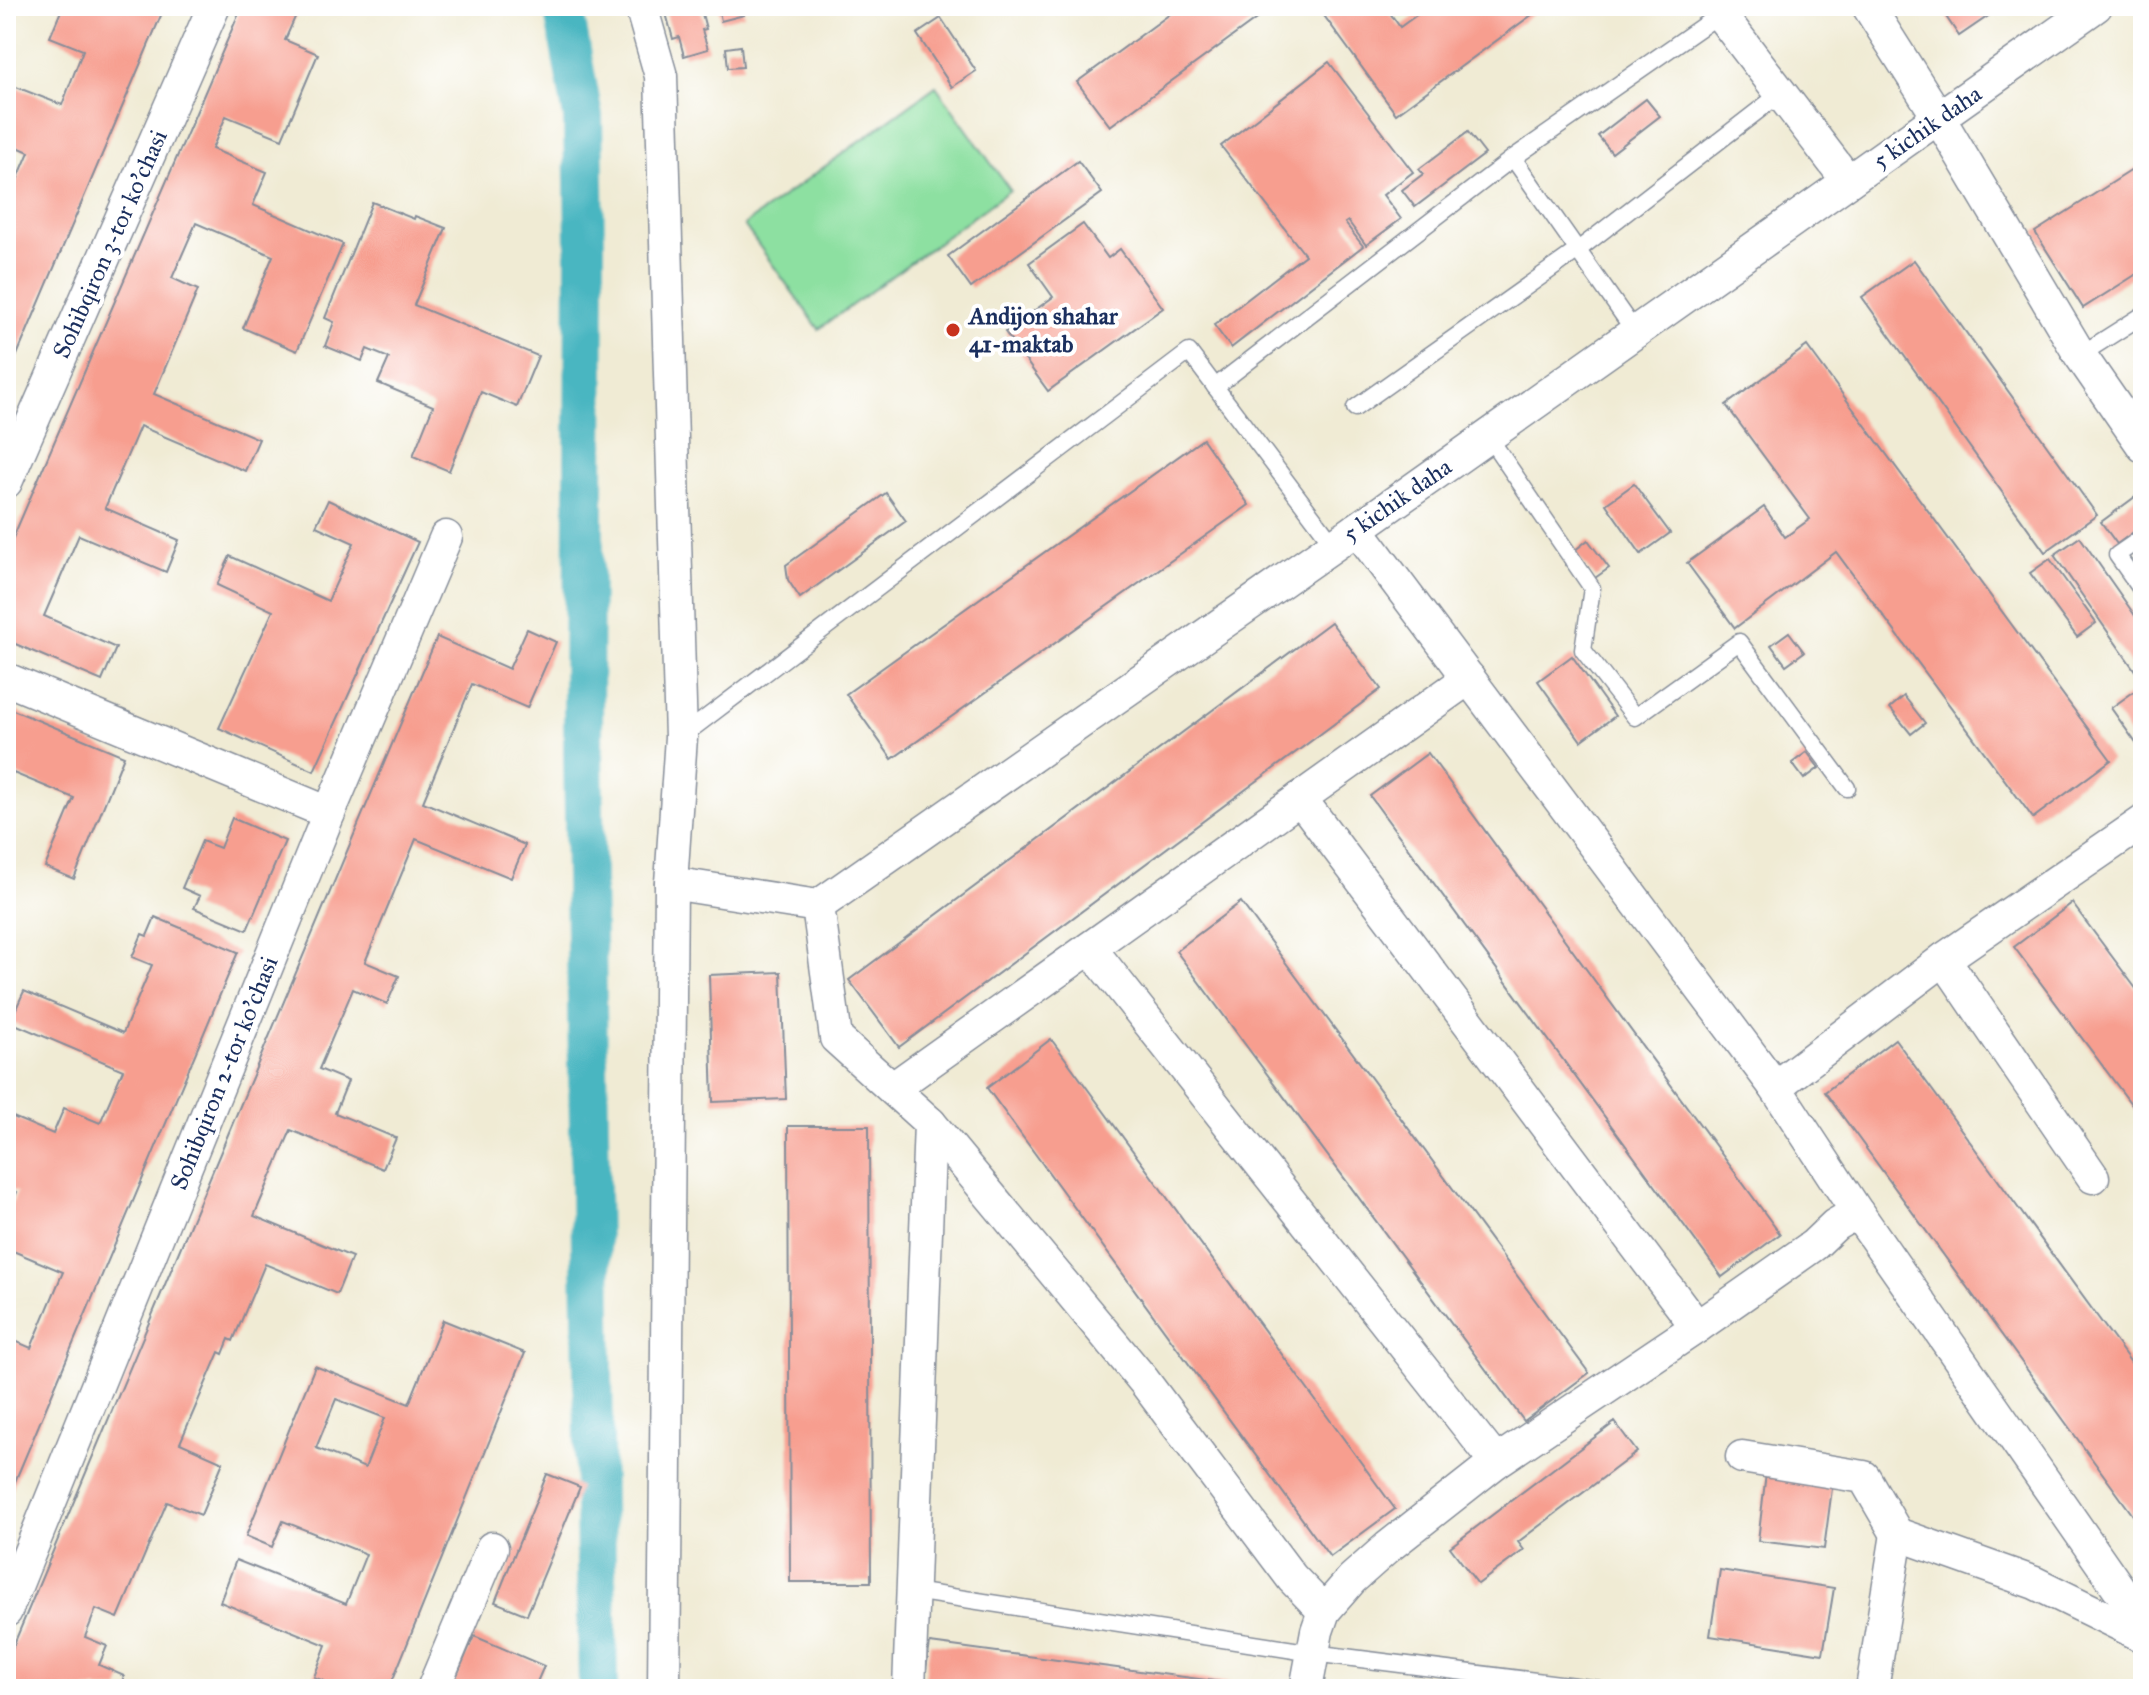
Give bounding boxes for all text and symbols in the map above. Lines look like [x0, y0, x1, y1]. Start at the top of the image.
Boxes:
street label: 5 kichik daha [1867, 78, 1988, 175]
street label: Sohibqiron 3-tor ko'chasi [46, 125, 174, 363]
place label: Andijon shahar 41-maktab [967, 301, 1119, 359]
marker: Andijon shahar 41-maktab [944, 321, 962, 339]
street label: 5 kichik daha [1337, 451, 1458, 548]
street label: Sohibqiron 2-tor ko'chasi [163, 952, 285, 1194]

